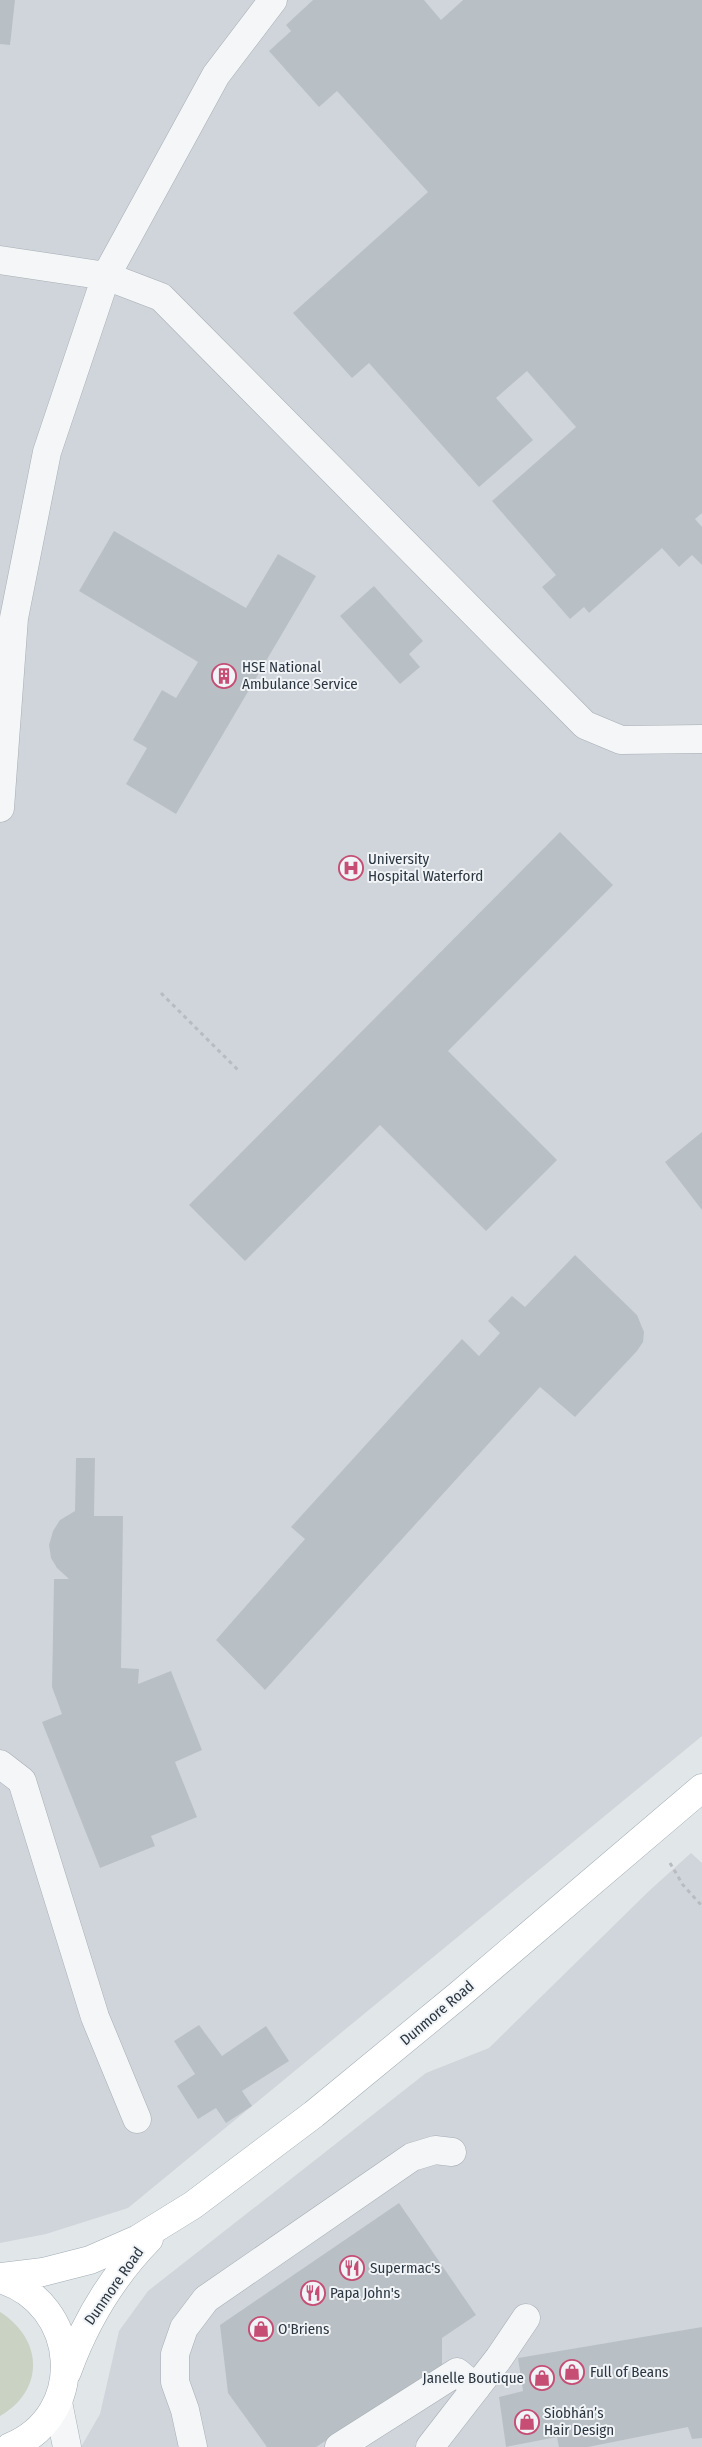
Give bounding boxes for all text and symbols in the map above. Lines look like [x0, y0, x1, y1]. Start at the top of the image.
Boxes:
place label: HSE National Ambulance Service [242, 658, 358, 693]
building icon: HSE National Ambulance Service [211, 663, 237, 689]
place label: University Hospital Waterford [368, 850, 483, 885]
hospital icon: University Hospital Waterford [338, 855, 364, 881]
street label: Dunmore Road [396, 1977, 478, 2049]
street label: Dunmore Road [81, 2244, 147, 2328]
restaurant icon: Supermac's [339, 2255, 365, 2281]
place label: Supermac's [370, 2259, 441, 2277]
restaurant icon: Papa John's [300, 2280, 326, 2306]
place label: Papa John's [330, 2284, 400, 2302]
shop icon: O'Briens [248, 2316, 274, 2342]
place label: O'Briens [278, 2320, 329, 2338]
shop icon: Full of Beans [559, 2359, 585, 2385]
place label: Full of Beans [590, 2363, 668, 2381]
shop icon: Janelle Boutique [529, 2365, 555, 2391]
place label: Janelle Boutique [423, 2369, 524, 2387]
place label: Siobhán’s Hair Design [544, 2404, 614, 2439]
shop icon: Siobhán’s Hair Design [514, 2409, 540, 2435]

